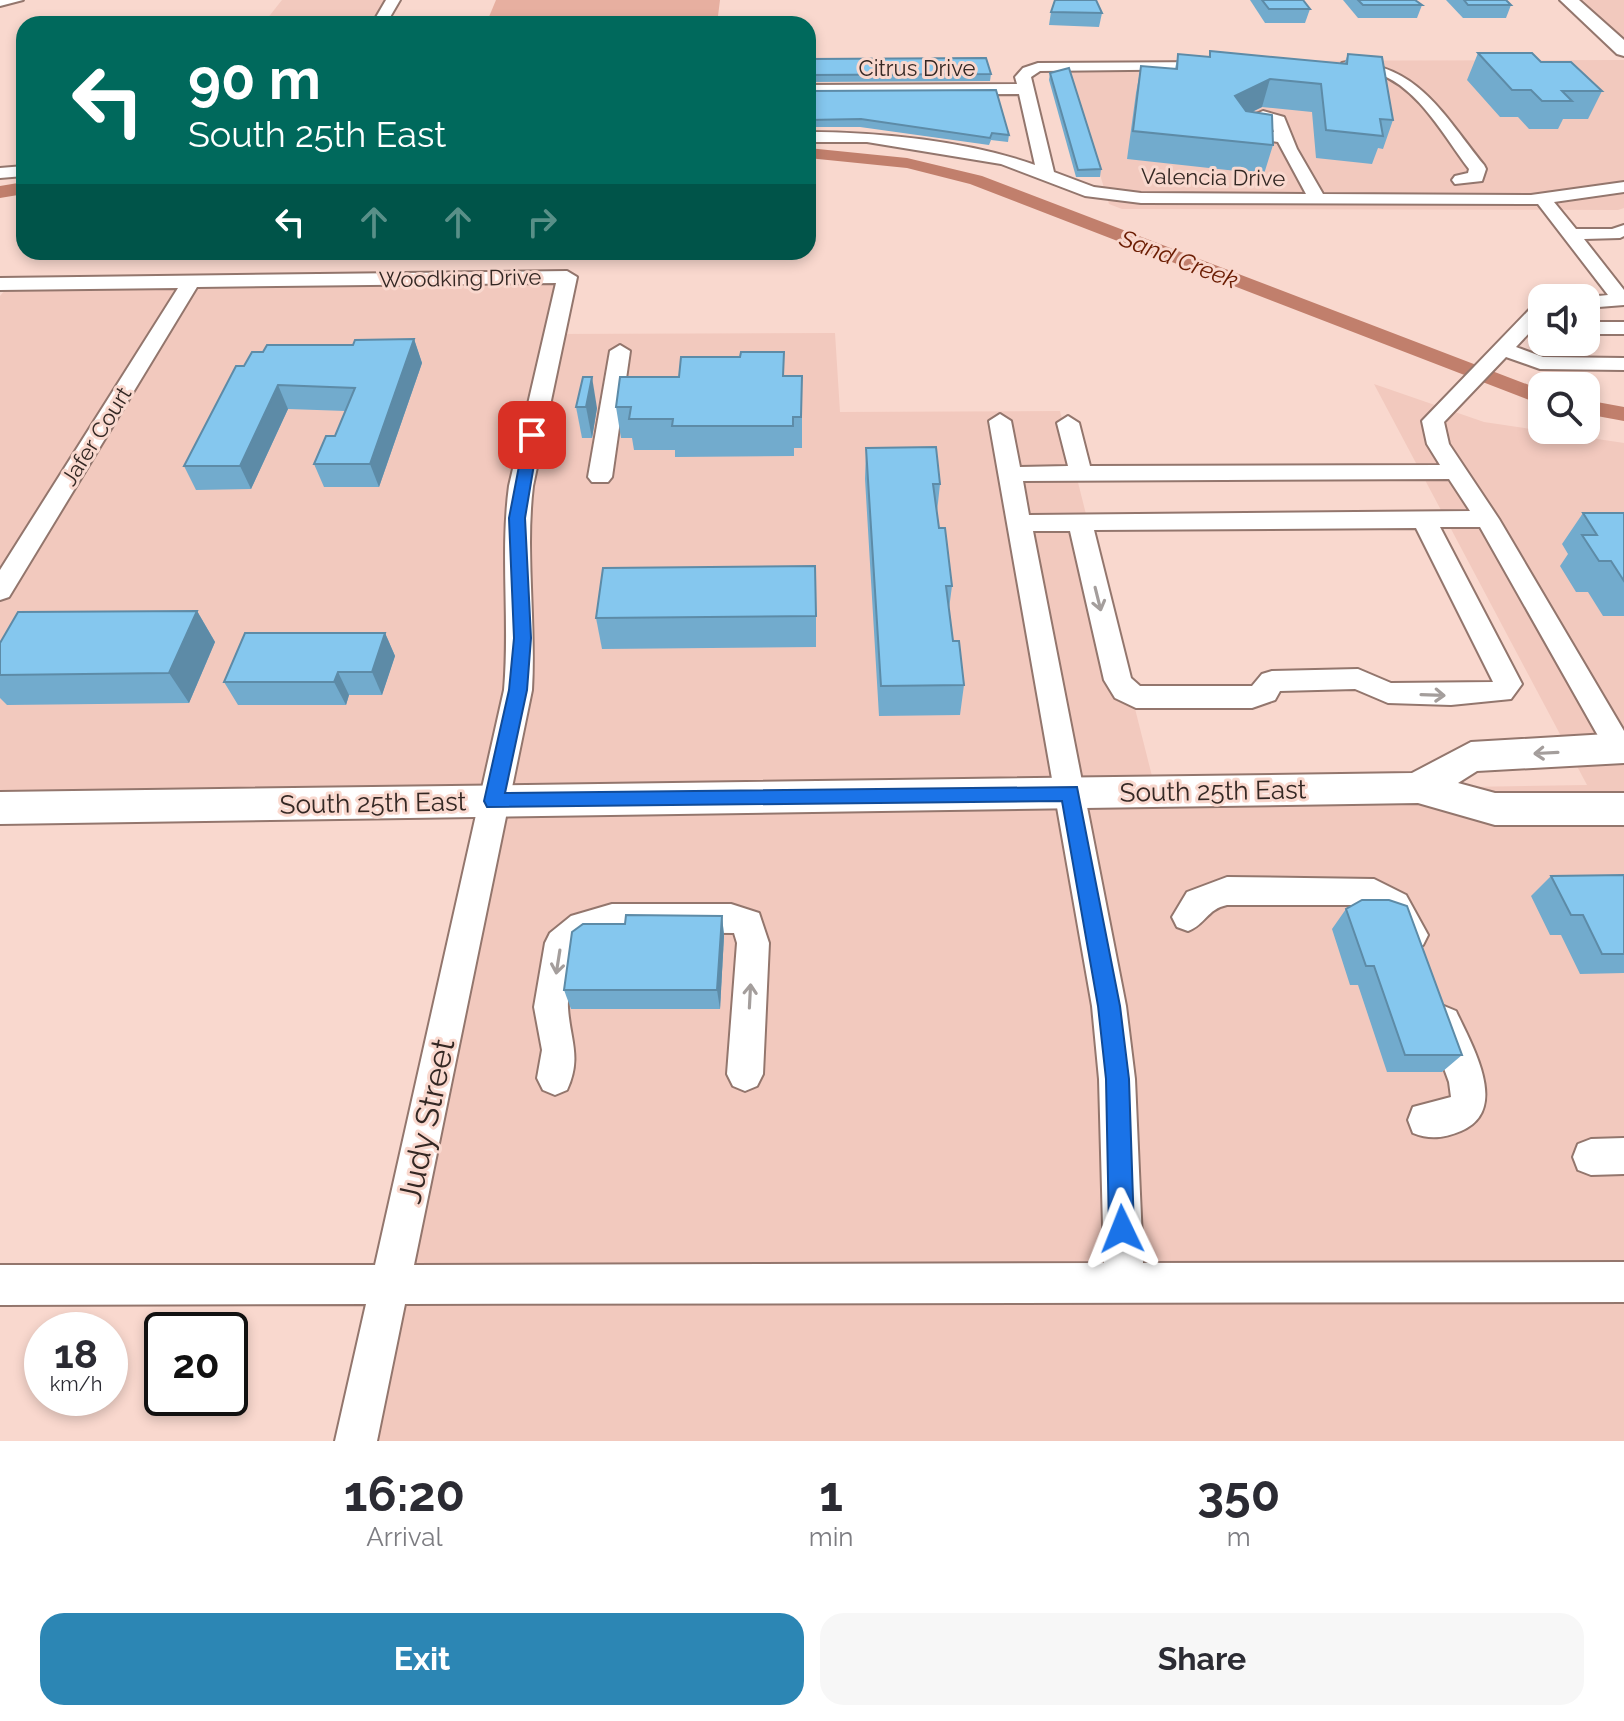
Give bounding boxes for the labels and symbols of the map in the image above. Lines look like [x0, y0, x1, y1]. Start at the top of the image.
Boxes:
street label: Citrus Drive [859, 55, 975, 81]
street label: Valencia Drive [1141, 163, 1286, 191]
water label: Sand Creek [1115, 223, 1242, 295]
street label: Woodking Drive [379, 264, 541, 292]
street label: Jafer Court [55, 381, 137, 490]
pin [498, 401, 566, 469]
one-way arrow [1091, 585, 1106, 611]
one-way arrow [1419, 687, 1446, 702]
one-way arrow [1533, 746, 1560, 761]
street label: South 25th East [1119, 774, 1307, 808]
street label: South 25th East [279, 786, 467, 820]
one-way arrow [550, 948, 565, 974]
one-way arrow [743, 983, 758, 1010]
street label: Judy Street [390, 1035, 462, 1207]
position arrow [1080, 1187, 1164, 1271]
speed limit sign: 20 [144, 1312, 248, 1416]

